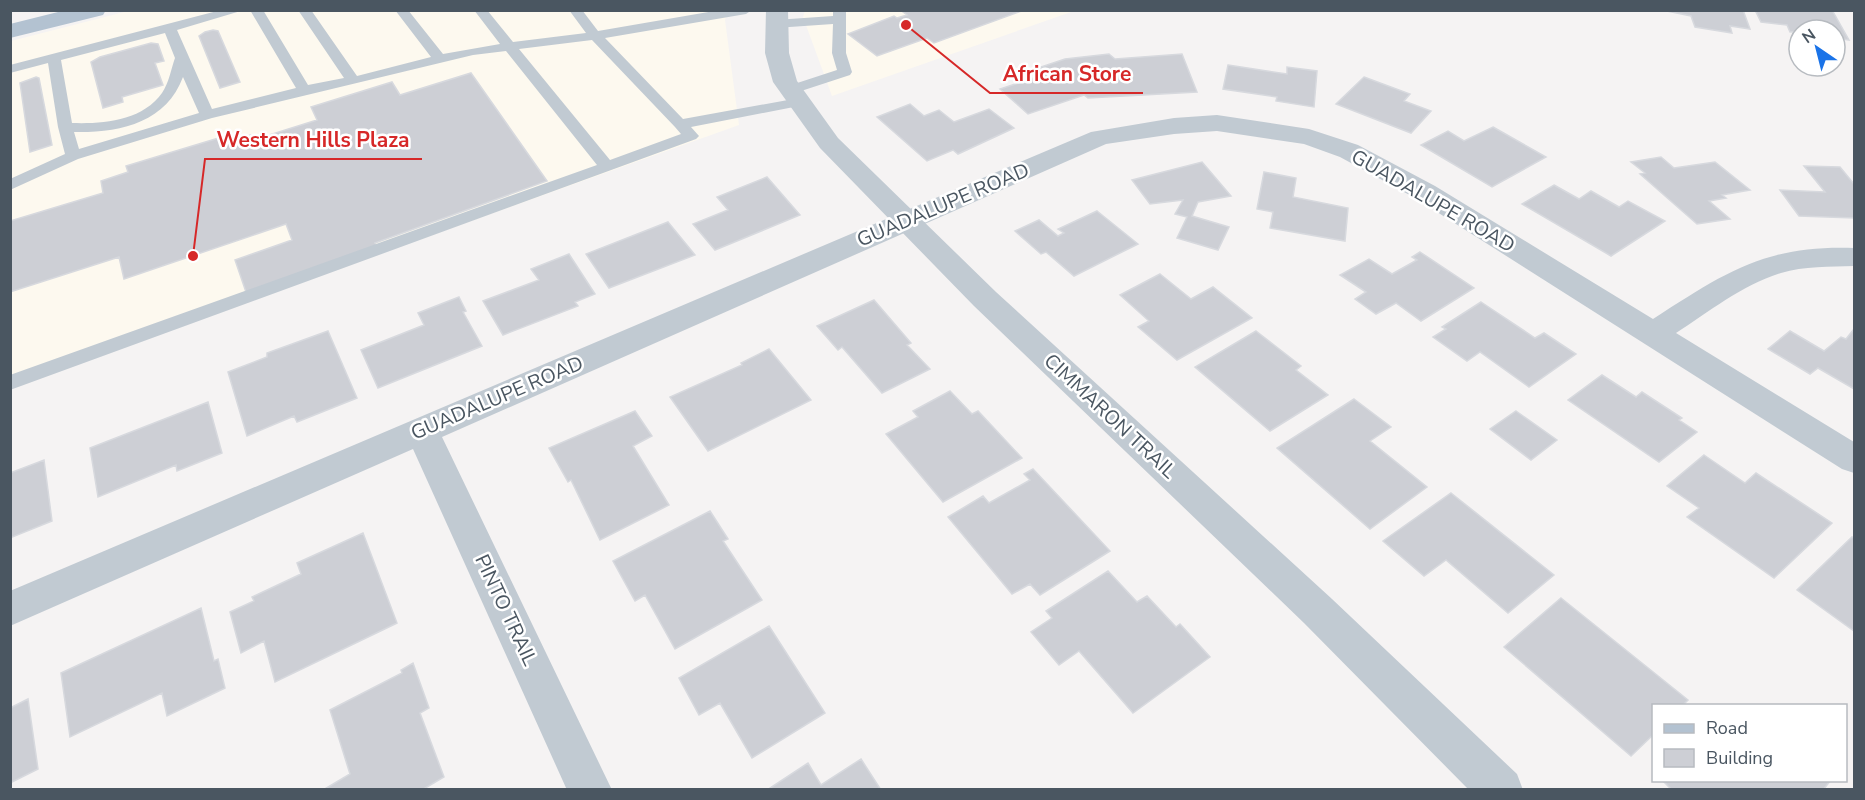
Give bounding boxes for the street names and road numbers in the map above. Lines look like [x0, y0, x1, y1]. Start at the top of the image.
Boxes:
street label: GUADALUPE ROAD [1346, 143, 1520, 259]
street label: GUADALUPE ROAD [853, 156, 1033, 254]
street label: CIMMARON TRAIL [1038, 348, 1182, 485]
street label: GUADALUPE ROAD [407, 349, 587, 447]
street label: PINTO TRAIL [468, 550, 544, 670]

